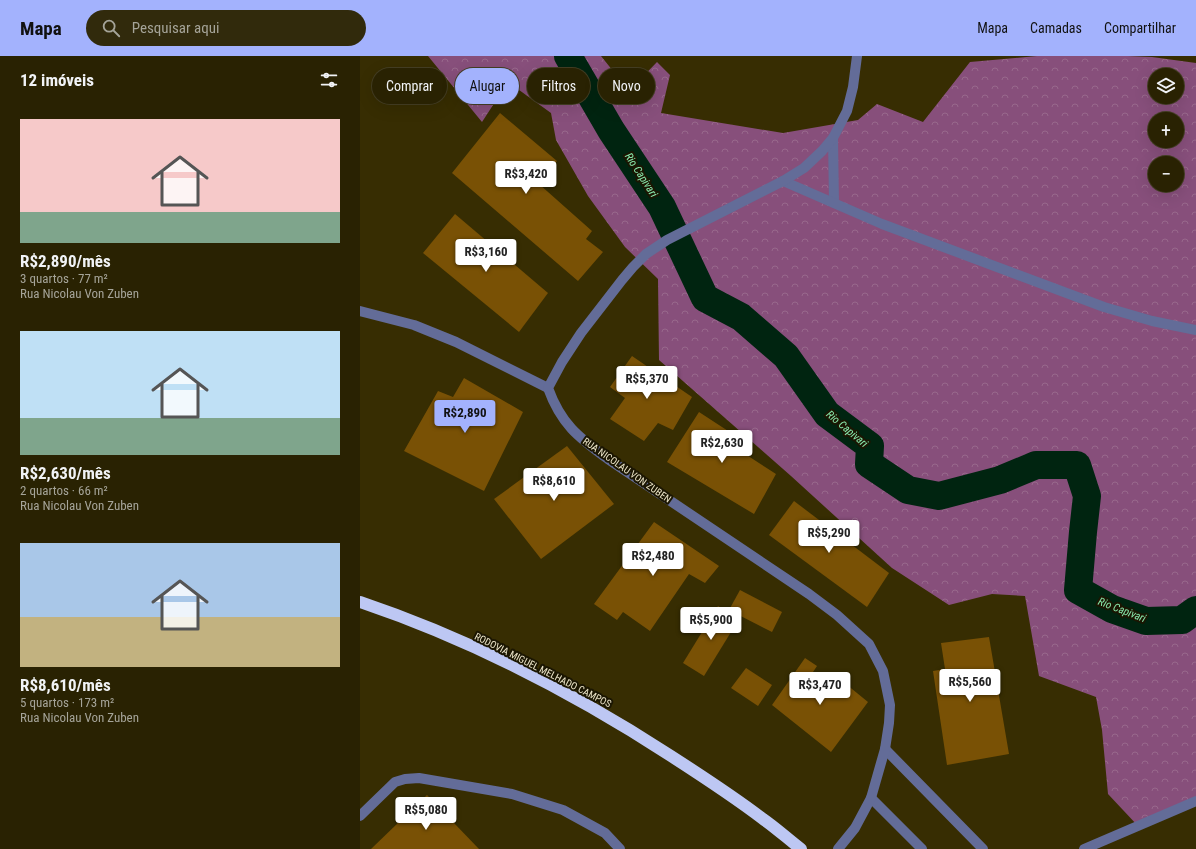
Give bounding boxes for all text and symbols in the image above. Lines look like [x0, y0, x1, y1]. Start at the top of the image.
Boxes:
search box [86, 10, 366, 46]
text: Mapa [20, 17, 62, 40]
icon: search [100, 17, 122, 39]
text: Pesquisar aqui [132, 19, 219, 37]
text: Mapa [977, 20, 1008, 36]
text: Camadas [1030, 20, 1082, 36]
text: Compartilhar [1104, 20, 1176, 36]
chip: Comprar [372, 68, 447, 104]
chip: Alugar [455, 68, 519, 104]
chip: Filtros [527, 68, 590, 104]
chip: Novo [598, 68, 655, 104]
map controls [1148, 68, 1184, 192]
button: layers [1148, 68, 1184, 104]
icon: filters [318, 69, 340, 91]
text: 12 imóveis [20, 70, 94, 90]
button: + [1148, 112, 1184, 148]
icon: home [144, 145, 216, 217]
water label: Rio Capivari [622, 150, 660, 200]
button: − [1148, 156, 1184, 192]
pin: R$3,420 [489, 161, 563, 195]
text: R$3,420 [504, 166, 548, 181]
pin: R$3,160 [449, 239, 523, 273]
text: R$3,160 [464, 244, 508, 259]
text: R$2,890/mês [20, 251, 111, 271]
text: 3 quartos · 77 m² [20, 271, 108, 286]
text: Rua Nicolau Von Zuben [20, 286, 139, 301]
icon: home [144, 357, 216, 429]
pin: R$5,370 [610, 366, 684, 400]
text: R$5,370 [625, 371, 669, 386]
pin: R$2,890 [428, 400, 502, 434]
text: R$2,890 [443, 405, 487, 420]
water label: Rio Capivari [824, 408, 871, 450]
pin: R$2,630 [685, 430, 759, 464]
street label: RUA NICOLAU VON ZUBEN [581, 435, 673, 505]
text: R$2,630 [700, 435, 744, 450]
text: R$2,630/mês [20, 463, 111, 483]
pin: R$8,610 [517, 468, 591, 502]
text: R$8,610 [532, 473, 576, 488]
text: 2 quartos · 66 m² [20, 483, 108, 498]
text: Rua Nicolau Von Zuben [20, 498, 139, 513]
pin: R$5,290 [792, 520, 866, 554]
text: R$5,290 [807, 525, 851, 540]
pin: R$2,480 [616, 543, 690, 577]
text: R$2,480 [631, 548, 675, 563]
icon: home [144, 569, 216, 641]
water label: Rio Capivari [1096, 595, 1148, 625]
pin: R$5,900 [674, 607, 748, 641]
text: R$5,900 [689, 612, 733, 627]
street label: RODOVIA MIGUEL MELHADO CAMPOS [473, 631, 613, 709]
pin: R$5,560 [933, 669, 1007, 703]
pin: R$3,470 [783, 672, 857, 706]
text: R$5,560 [948, 674, 992, 689]
text: R$8,610/mês [20, 675, 111, 695]
text: R$3,470 [798, 677, 842, 692]
text: 5 quartos · 173 m² [20, 695, 114, 710]
text: Rua Nicolau Von Zuben [20, 710, 139, 725]
pin: R$5,080 [389, 797, 463, 831]
text: R$5,080 [404, 802, 448, 817]

